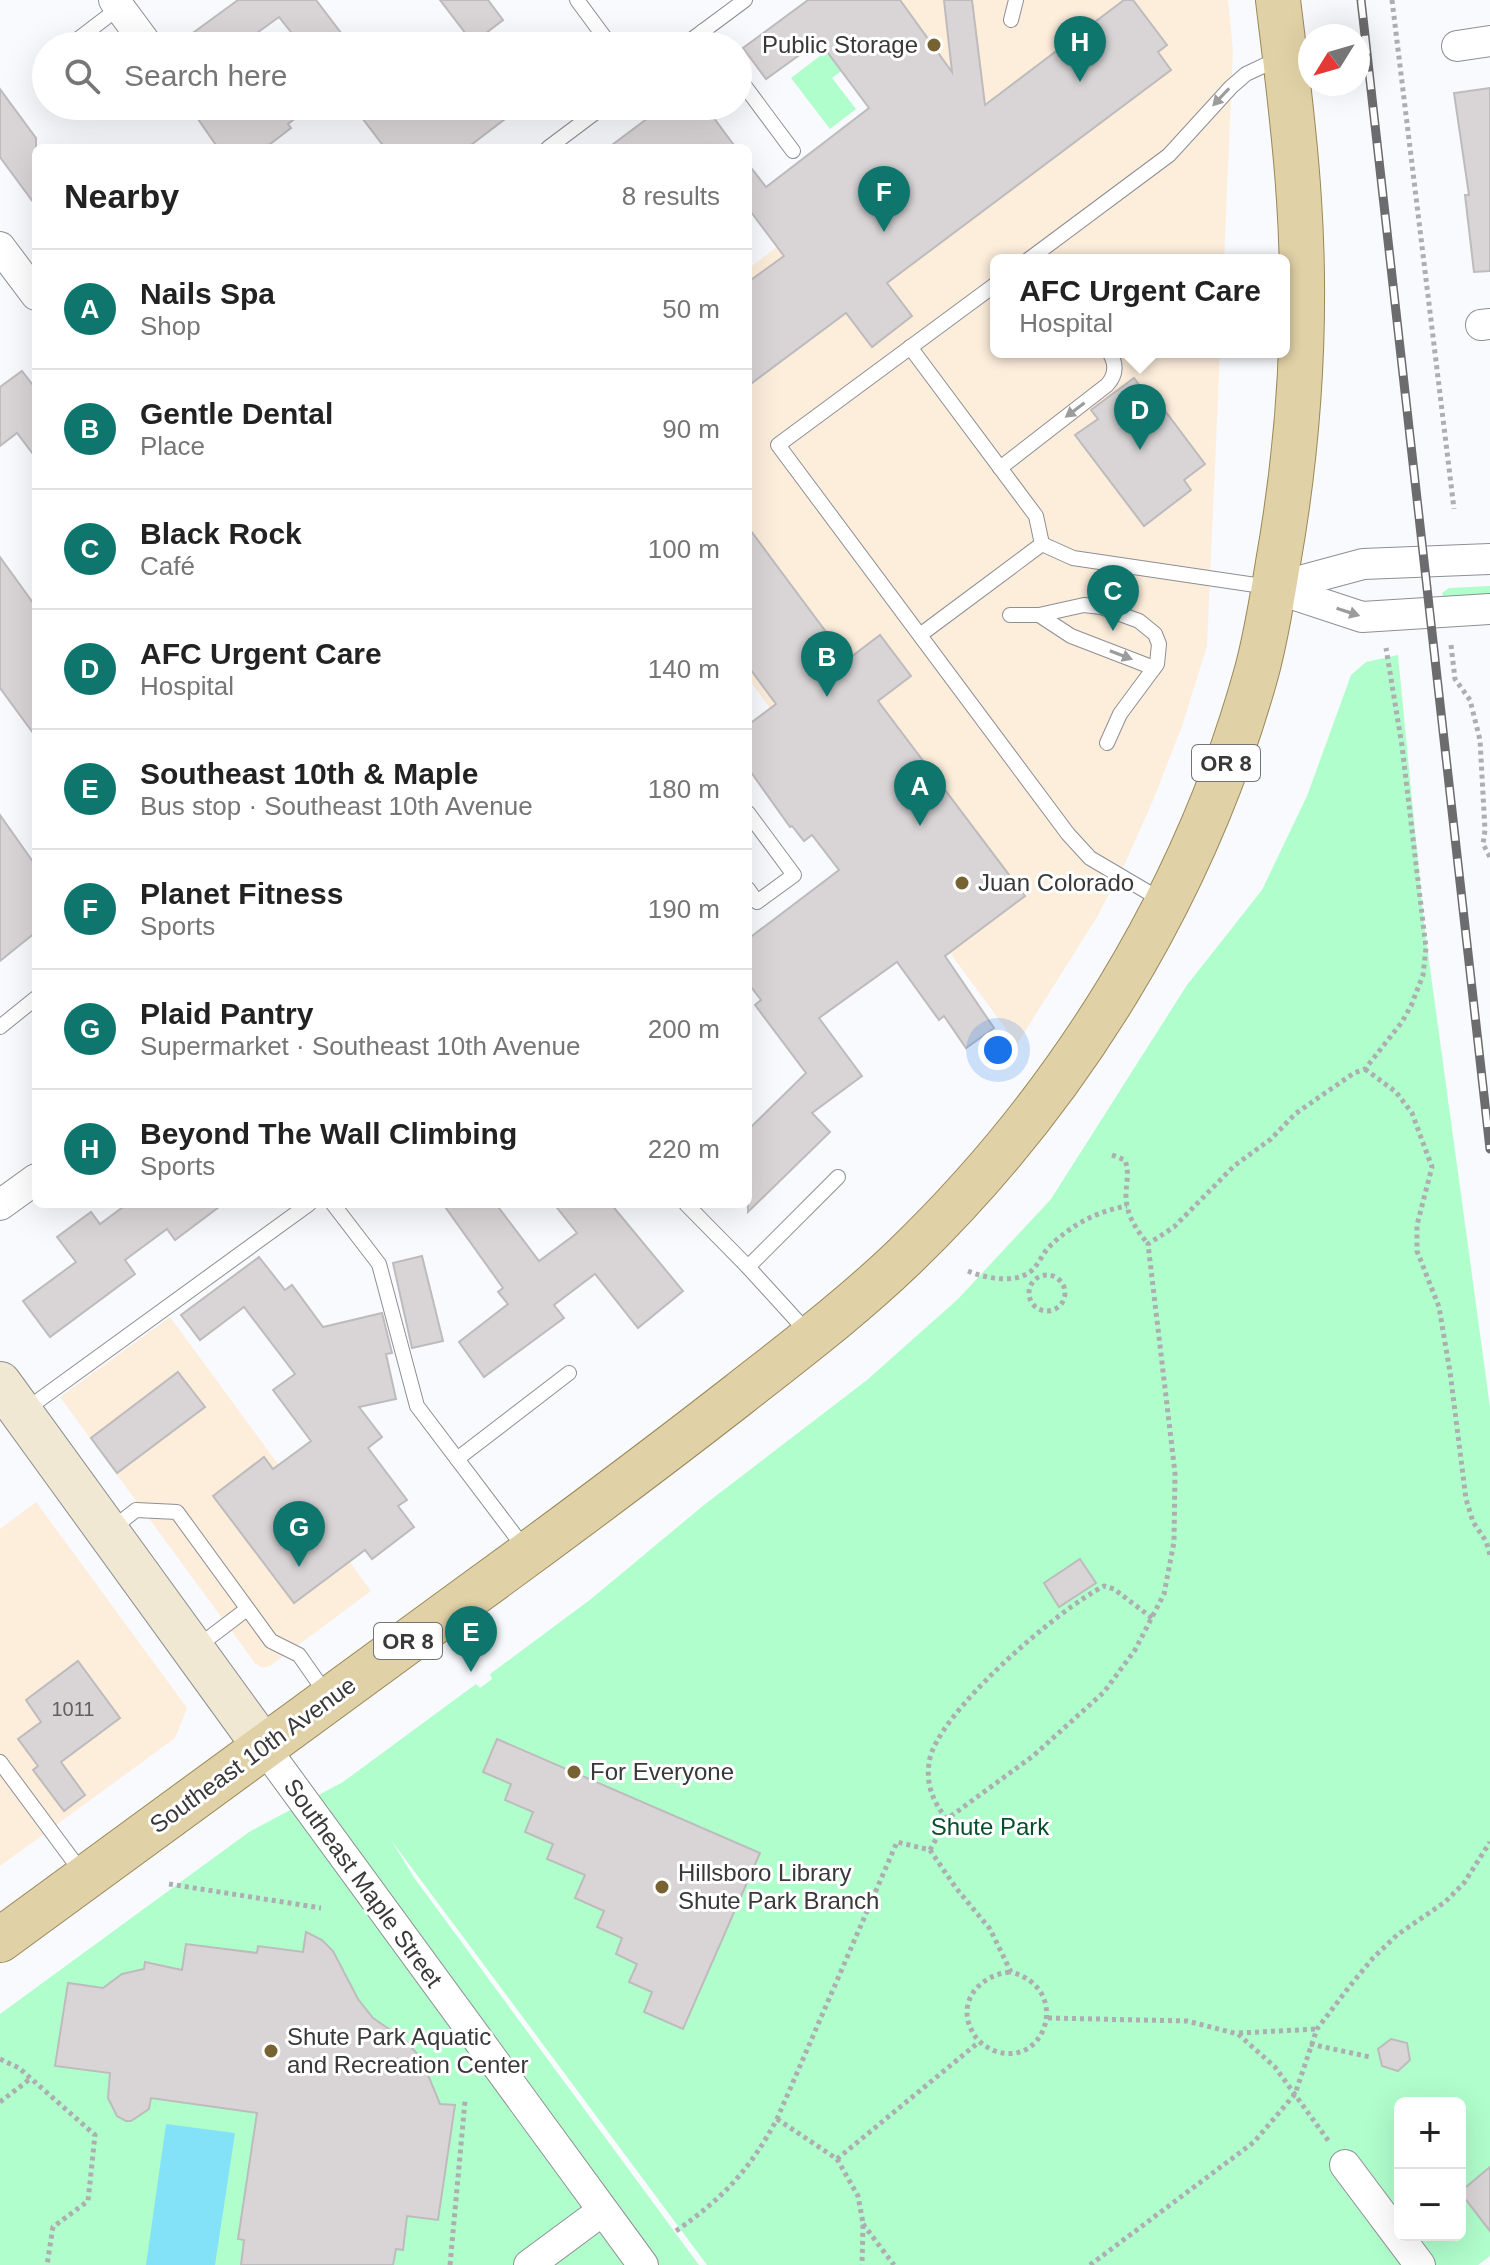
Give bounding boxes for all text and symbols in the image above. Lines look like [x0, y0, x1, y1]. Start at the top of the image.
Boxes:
pin: H [1054, 16, 1106, 82]
north arrow [1298, 24, 1370, 96]
place label: Public Storage [762, 31, 918, 58]
search box [32, 32, 752, 120]
marker: Public Storage [925, 36, 943, 54]
icon: search [60, 54, 104, 98]
text: Search here [124, 59, 287, 92]
one-way arrow [1212, 88, 1230, 107]
pin: F [858, 166, 910, 232]
text: Nearby [64, 177, 179, 215]
text: 8 results [622, 181, 720, 211]
popup [990, 254, 1290, 358]
text: AFC Urgent Care [1019, 274, 1261, 307]
text: Nails Spa [140, 277, 275, 310]
text: A [81, 294, 99, 324]
text: 50 m [662, 294, 720, 324]
text: Hospital [1019, 308, 1113, 338]
text: Shop [140, 311, 201, 341]
pin: D [1114, 384, 1166, 450]
text: Gentle Dental [140, 397, 333, 430]
one-way arrow [1065, 402, 1085, 418]
text: B [81, 414, 99, 444]
text: 90 m [662, 414, 720, 444]
text: Place [140, 431, 205, 461]
text: Black Rock [140, 517, 302, 550]
text: C [81, 534, 99, 564]
text: 100 m [648, 534, 720, 564]
text: Café [140, 551, 195, 581]
pin: C [1087, 565, 1139, 631]
one-way arrow [1336, 607, 1360, 619]
pin: B [801, 631, 853, 697]
text: AFC Urgent Care [140, 637, 382, 670]
one-way arrow [1109, 649, 1133, 662]
text: D [81, 654, 99, 684]
text: 140 m [648, 654, 720, 684]
text: Hospital [140, 671, 234, 701]
road number: OR 8 [1192, 745, 1260, 781]
text: Southeast 10th & Maple [140, 757, 478, 790]
pin: A [894, 760, 946, 826]
text: E [81, 774, 99, 804]
text: 180 m [648, 774, 720, 804]
text: Bus stop · Southeast 10th Avenue [140, 791, 533, 821]
place label: Juan Colorado [978, 869, 1134, 896]
marker: Juan Colorado [953, 874, 971, 892]
text: Planet Fitness [140, 877, 343, 910]
text: F [82, 894, 98, 924]
text: 190 m [648, 894, 720, 924]
text: Sports [140, 911, 215, 941]
text: Plaid Pantry [140, 997, 313, 1030]
text: G [80, 1014, 100, 1044]
text: 200 m [648, 1014, 720, 1044]
your location [978, 1030, 1018, 1070]
text: Supermarket · Southeast 10th Avenue [140, 1031, 580, 1061]
text: Beyond The Wall Climbing [140, 1117, 517, 1150]
text: H [81, 1134, 99, 1164]
text: 220 m [648, 1134, 720, 1164]
text: Sports [140, 1151, 215, 1181]
pin: G [273, 1501, 325, 1567]
pin: E [445, 1606, 497, 1672]
road number: OR 8 [374, 1623, 442, 1659]
street label: Southeast 10th Avenue [145, 1671, 361, 1838]
house number: 1011 [51, 1698, 95, 1720]
place label: For Everyone [590, 1758, 734, 1785]
marker: For Everyone [565, 1763, 583, 1781]
street label: Southeast Maple Street [279, 1773, 448, 1992]
park label: Shute Park [931, 1813, 1050, 1840]
place label: Hillsboro Library Shute Park Branch [678, 1859, 879, 1914]
marker: Hillsboro Library Shute Park Branch [653, 1878, 671, 1896]
place label: Shute Park Aquatic and Recreation Center [287, 2023, 528, 2078]
marker: Shute Park Aquatic and Recreation Center [262, 2042, 280, 2060]
map controls [1394, 2097, 1466, 2241]
button: + [1394, 2097, 1466, 2169]
button: − [1394, 2169, 1466, 2241]

